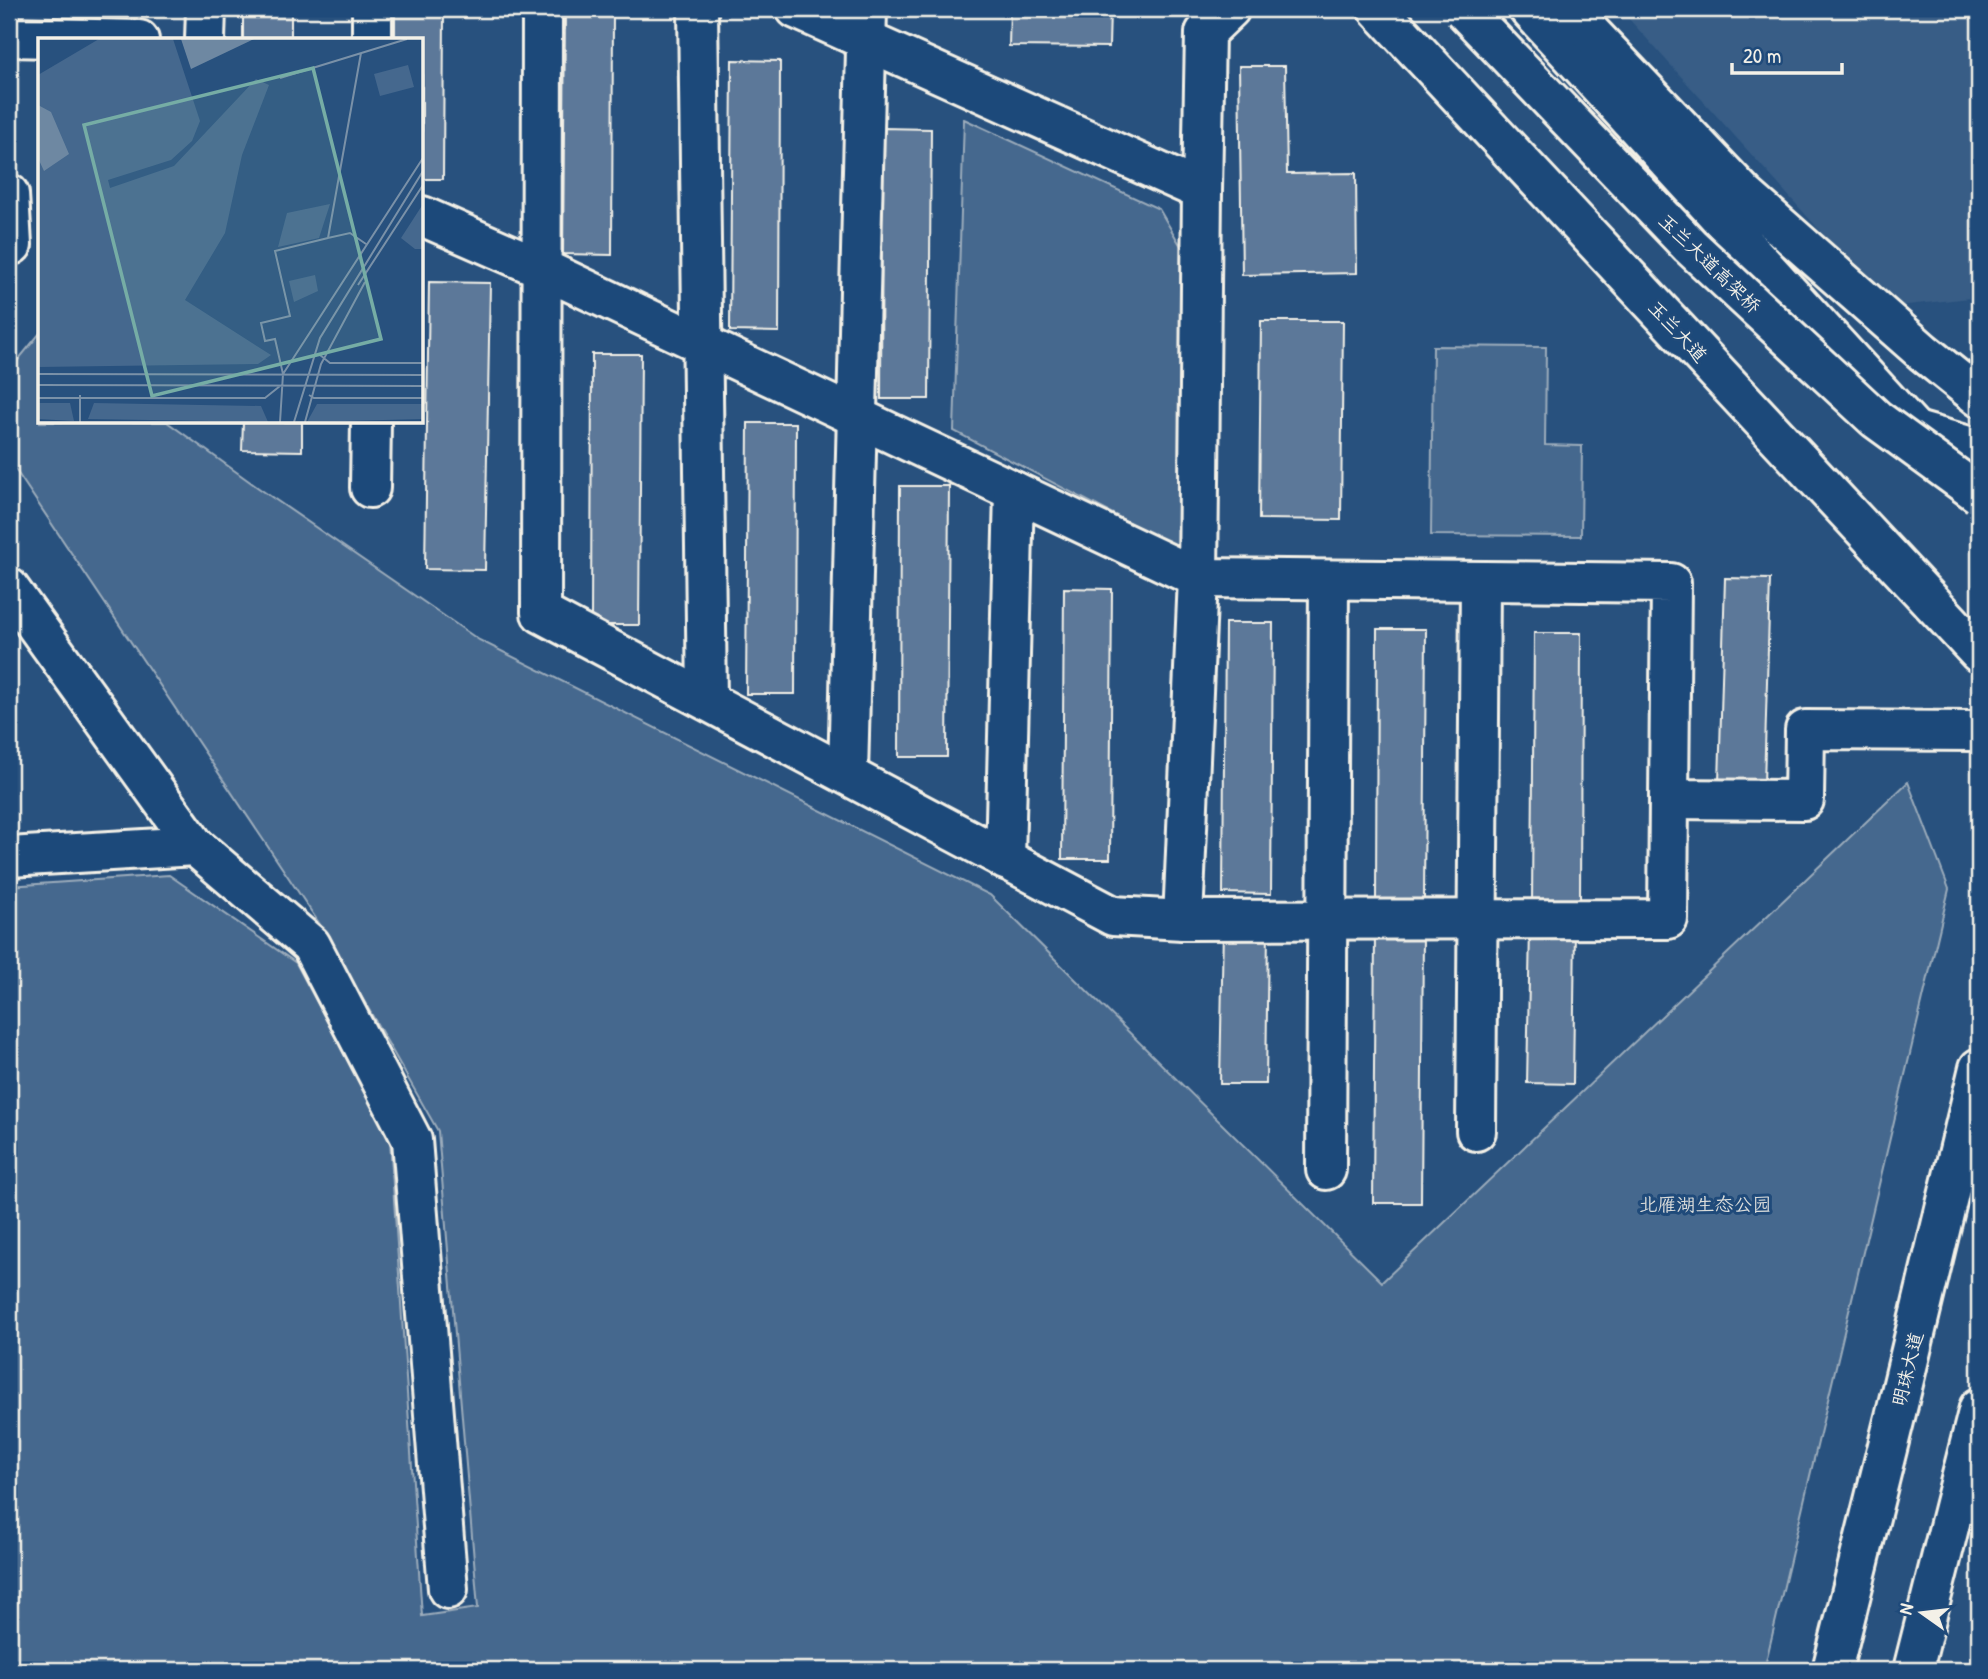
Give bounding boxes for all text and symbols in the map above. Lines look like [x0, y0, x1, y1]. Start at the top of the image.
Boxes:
scale bar [1732, 32, 1843, 76]
inset map [38, 38, 424, 424]
text: 20 m [1743, 41, 1781, 70]
street label: 玉兰大道高架桥 [1653, 207, 1767, 319]
street label: 玉兰大道 [1643, 294, 1713, 368]
park label: 北雁湖生态公园 [1638, 1191, 1772, 1217]
street label: 明珠大道 [1885, 1329, 1929, 1409]
north arrow [1886, 1578, 1956, 1648]
text: N [1892, 1601, 1919, 1617]

